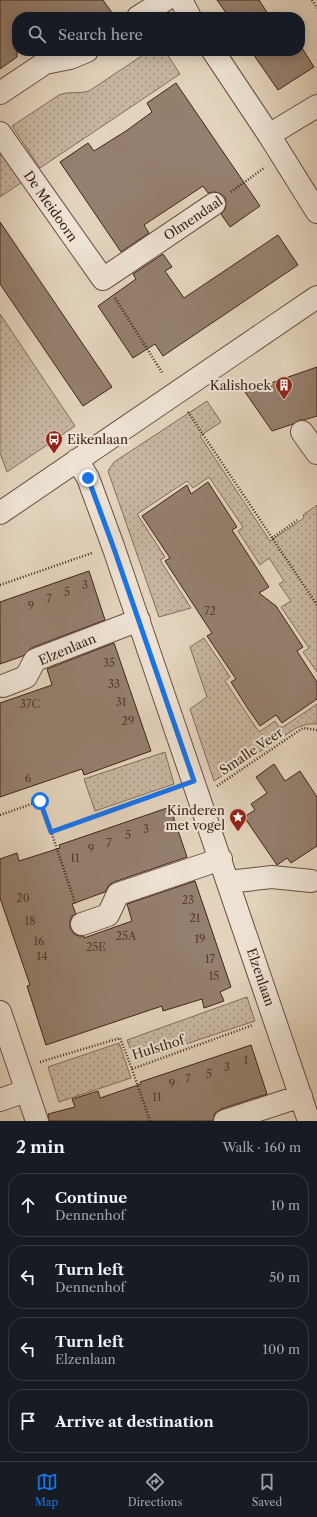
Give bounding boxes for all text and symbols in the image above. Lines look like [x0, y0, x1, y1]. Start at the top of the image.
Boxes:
search box [12, 12, 305, 56]
icon: search [26, 23, 48, 45]
text: Search here [58, 25, 143, 44]
street label: De Meidoorn [21, 167, 81, 245]
street label: Olmendaal [161, 192, 226, 244]
building icon: Kalishoek [274, 375, 294, 400]
place label: Kalishoek [210, 377, 271, 393]
bus stop icon: Eikenlaan [44, 429, 64, 454]
place label: Eikenlaan [67, 431, 128, 447]
route end [79, 469, 97, 487]
house number: 3 [82, 578, 88, 592]
house number: 5 [64, 585, 70, 599]
house number: 7 [46, 592, 52, 606]
house number: 9 [28, 599, 34, 613]
house number: 72 [204, 604, 216, 618]
street label: Elzenlaan [36, 630, 98, 668]
house number: 35 [103, 656, 115, 670]
house number: 33 [108, 677, 120, 691]
house number: 31 [116, 695, 127, 709]
house number: 37C [20, 697, 40, 711]
house number: 29 [122, 714, 134, 728]
street label: Smalle Veer [216, 724, 286, 778]
house number: 6 [25, 771, 32, 785]
route start [31, 792, 49, 810]
place label: Kinderen met vogel [165, 802, 225, 833]
place icon: Kinderen met vogel [228, 807, 248, 832]
house number: 3 [143, 822, 149, 836]
house number: 5 [125, 828, 131, 842]
house number: 7 [106, 836, 112, 850]
house number: 9 [88, 842, 94, 856]
house number: 11 [70, 851, 80, 865]
house number: 20 [16, 891, 30, 905]
house number: 23 [182, 893, 194, 907]
house number: 21 [190, 911, 201, 925]
house number: 18 [24, 914, 36, 928]
house number: 25A [116, 929, 137, 943]
house number: 19 [194, 932, 206, 946]
house number: 16 [33, 934, 45, 948]
house number: 25E [86, 940, 106, 954]
street label: Elzenlaan [244, 946, 278, 1008]
house number: 14 [37, 949, 47, 963]
house number: 17 [205, 952, 216, 966]
house number: 15 [209, 969, 219, 983]
street label: Hulsthof [130, 1031, 187, 1062]
house number: 1 [244, 1053, 249, 1067]
house number: 3 [224, 1060, 230, 1074]
house number: 5 [206, 1067, 212, 1081]
house number: 7 [185, 1072, 191, 1086]
house number: 9 [169, 1077, 175, 1091]
house number: 11 [152, 1090, 162, 1104]
text: 2 min [16, 1137, 65, 1157]
text: Walk · 160 m [222, 1139, 301, 1155]
text: Continue [55, 1188, 127, 1207]
icon: ahead [17, 1194, 39, 1216]
text: 10 m [271, 1197, 300, 1213]
text: Dennenhof [55, 1207, 125, 1223]
text: Turn left [55, 1260, 124, 1279]
icon: left [17, 1266, 39, 1288]
text: 50 m [269, 1269, 300, 1285]
text: Dennenhof [55, 1279, 125, 1295]
text: Turn left [55, 1332, 124, 1351]
icon: left [17, 1338, 39, 1360]
text: 100 m [262, 1341, 300, 1357]
text: Elzenlaan [55, 1351, 116, 1367]
icon: arrive [17, 1410, 39, 1432]
text: Arrive at destination [55, 1412, 214, 1431]
tab: Map [35, 1471, 58, 1509]
tab: Directions [128, 1471, 182, 1509]
tab: Saved [252, 1471, 282, 1509]

